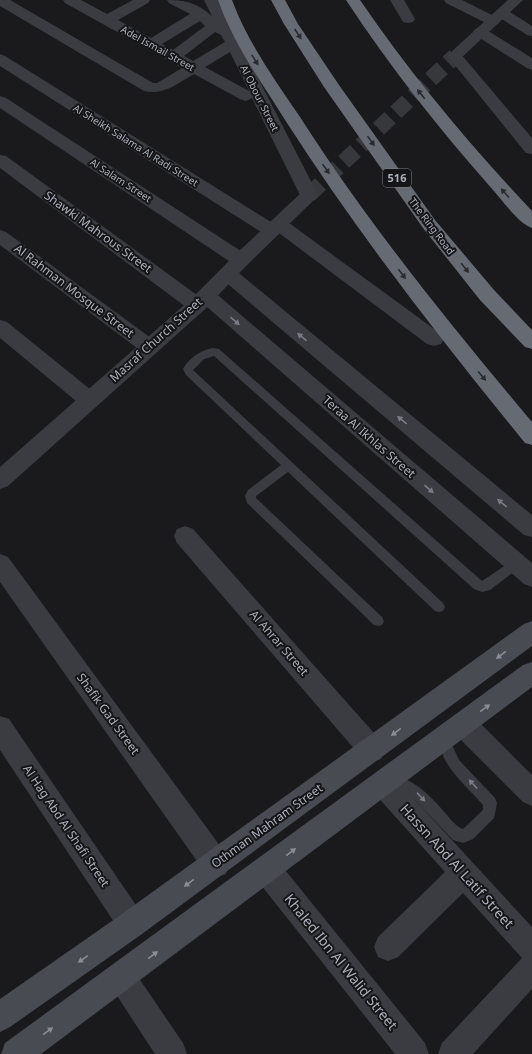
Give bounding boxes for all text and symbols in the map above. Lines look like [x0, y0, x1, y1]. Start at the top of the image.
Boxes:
street label: Adel Ismail Street [119, 22, 198, 74]
one-way arrow [294, 28, 301, 40]
one-way arrow [251, 55, 259, 65]
street label: Al Obour Street [237, 63, 283, 134]
one-way arrow [417, 89, 426, 100]
street label: Al Sheikh Salama Al Radi Street [71, 101, 202, 190]
one-way arrow [367, 136, 375, 147]
street label: Al Salam Street [88, 155, 155, 205]
one-way arrow [322, 163, 330, 174]
road number: 516 [383, 169, 411, 187]
street label: Shawki Mahrous Street [41, 187, 156, 277]
one-way arrow [501, 188, 510, 199]
street label: The Ring Road [406, 195, 458, 257]
street label: Al Rahman Mosque Street [11, 240, 138, 342]
one-way arrow [461, 262, 470, 273]
one-way arrow [398, 269, 406, 279]
street label: Masraf Church Street [106, 293, 206, 386]
one-way arrow [230, 317, 240, 326]
one-way arrow [297, 332, 308, 341]
one-way arrow [478, 371, 486, 382]
street label: Teraa Al Ikhlas Street [319, 392, 420, 482]
one-way arrow [397, 415, 408, 424]
one-way arrow [424, 484, 434, 493]
one-way arrow [497, 499, 507, 508]
street label: Al Ahrar Street [246, 606, 313, 680]
one-way arrow [495, 651, 506, 659]
street label: Shafik Gad Street [73, 669, 144, 758]
one-way arrow [480, 704, 491, 712]
one-way arrow [391, 728, 402, 737]
street label: Al Hag Abd Al Shafi Street [19, 761, 114, 891]
street label: Othman Mahram Street [208, 779, 326, 872]
one-way arrow [468, 779, 478, 789]
one-way arrow [416, 792, 425, 801]
street label: Hassn Abd Al Latif Street [396, 799, 518, 932]
one-way arrow [286, 848, 297, 856]
one-way arrow [184, 879, 194, 887]
street label: Khaled Ibn Al Walid Street [281, 890, 402, 1034]
one-way arrow [148, 951, 158, 959]
one-way arrow [78, 955, 89, 963]
one-way arrow [43, 1027, 53, 1035]

